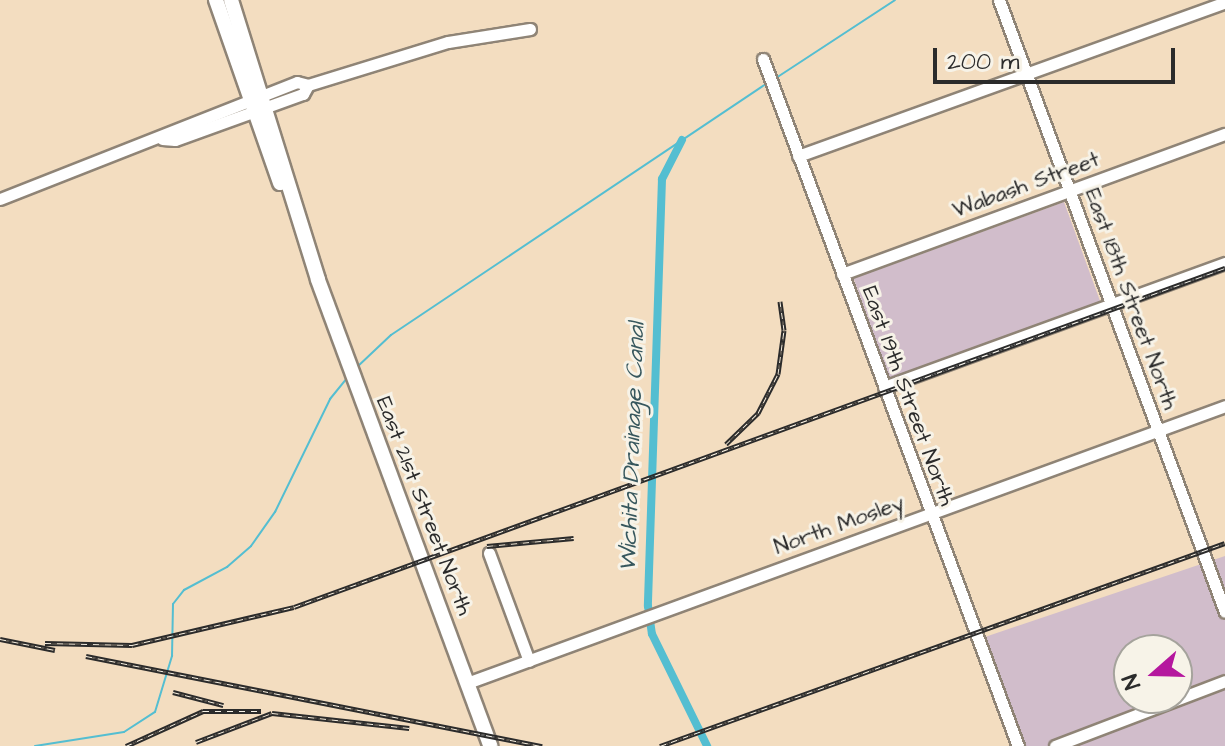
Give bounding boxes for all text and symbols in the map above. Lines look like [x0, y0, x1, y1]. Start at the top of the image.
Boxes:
scale bar [937, 32, 1179, 82]
text: 200 m [947, 45, 1019, 79]
street label: Wabash Street [949, 146, 1103, 224]
street label: East 18th Street North [1079, 185, 1183, 413]
street label: East 19th Street North [856, 283, 960, 509]
water label: Wichita Drainage Canal [614, 322, 652, 572]
street label: East 21st Street North [370, 393, 478, 619]
street label: North Mosley [771, 489, 907, 561]
north arrow [1113, 634, 1193, 714]
text: N [1115, 670, 1149, 693]

